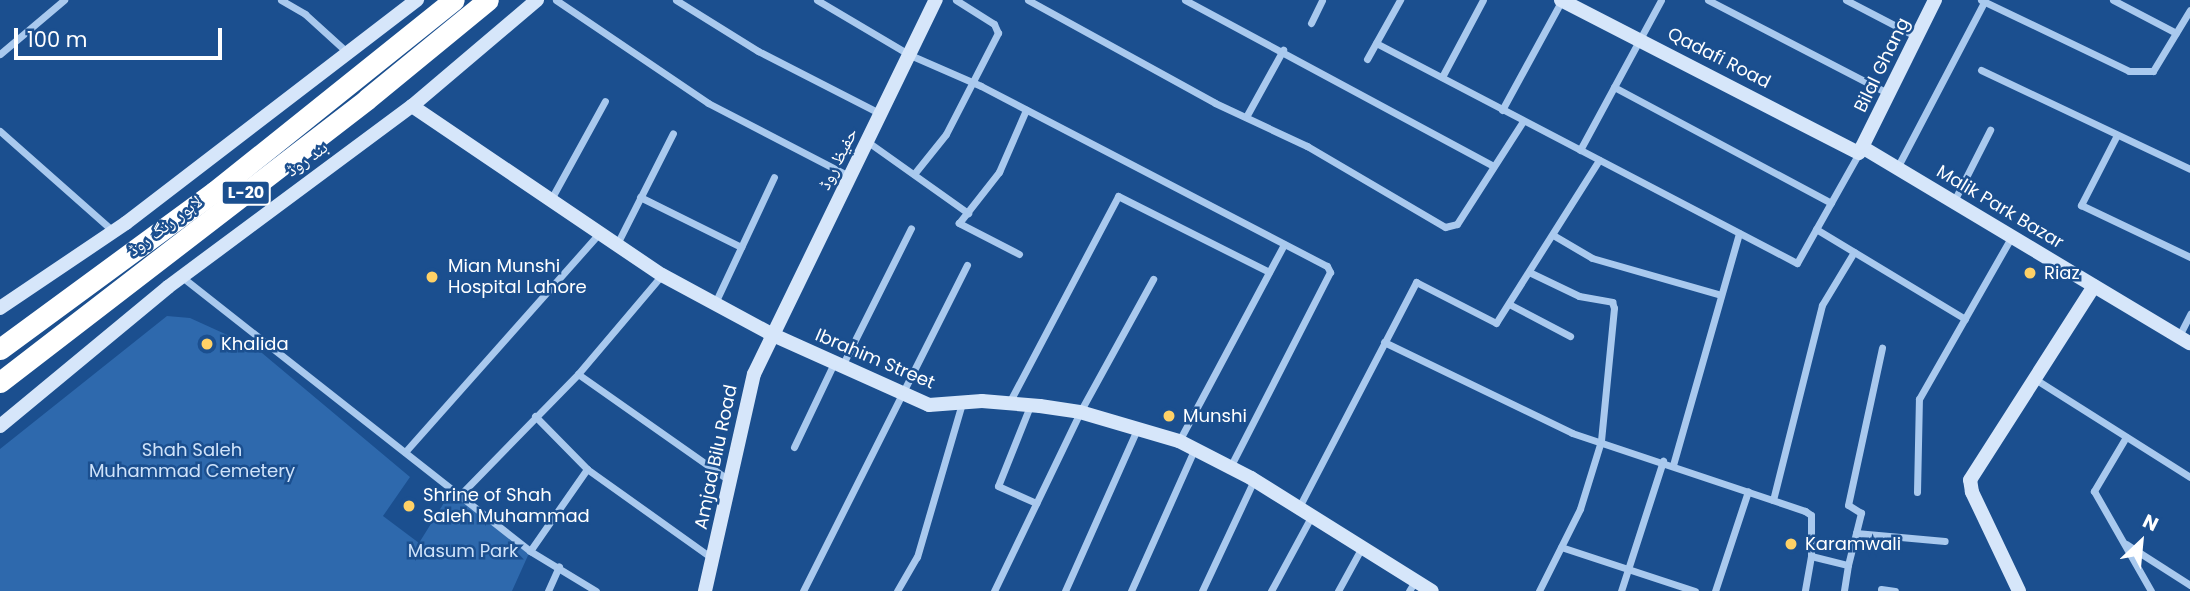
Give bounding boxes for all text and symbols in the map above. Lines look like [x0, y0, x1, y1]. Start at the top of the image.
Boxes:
scale bar [18, 14, 226, 58]
street label: Bilal Ghang [1850, 14, 1914, 116]
street label: Qadafi Road [1664, 23, 1774, 93]
text: 100 m [27, 25, 87, 54]
street label: حفیظ روڈ [814, 124, 862, 194]
street label: بند روڈ [282, 137, 332, 181]
street label: Malik Park Bazar [1933, 161, 2067, 253]
road number: L-20 [220, 181, 272, 206]
street label: لاہور رنگ روڈ [123, 191, 207, 261]
place label: Mian Munshi Hospital Lahore [448, 256, 587, 298]
place label: Riaz [2044, 262, 2080, 284]
marker: Riaz [2022, 265, 2038, 281]
marker: Mian Munshi Hospital Lahore [422, 267, 442, 287]
street label: Ibrahim Street [812, 324, 938, 394]
place label: Khalida [221, 333, 289, 355]
marker: Khalida [199, 336, 215, 352]
street label: Amjad Bilu Road [690, 383, 742, 531]
place label: Munshi [1183, 405, 1247, 427]
marker: Munshi [1161, 408, 1177, 424]
park label: Shah Saleh Muhammad Cemetery [89, 440, 295, 482]
place label: Shrine of Shah Saleh Muhammad [423, 485, 590, 528]
marker: Shrine of Shah Saleh Muhammad [401, 498, 417, 514]
north arrow [2106, 507, 2176, 577]
text: N [2138, 507, 2163, 538]
place label: Karamwali [1805, 533, 1901, 555]
marker: Karamwali [1783, 536, 1799, 552]
park label: Masum Park [408, 540, 518, 562]

